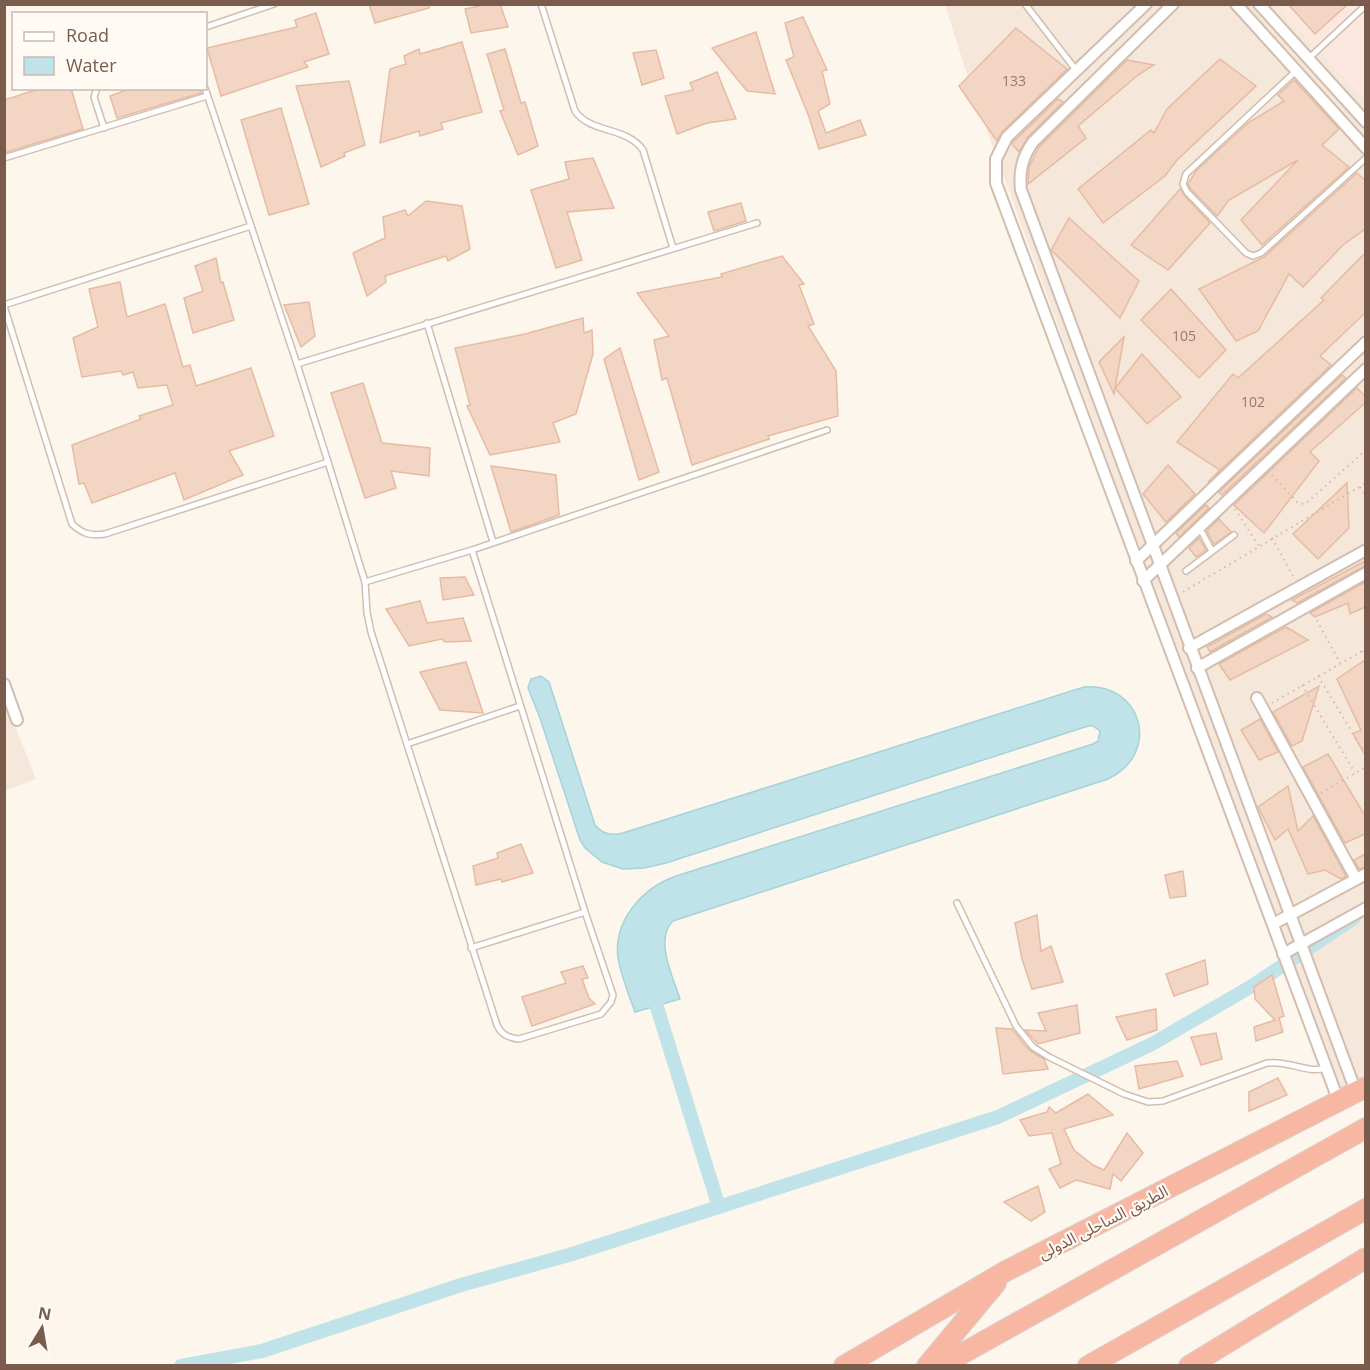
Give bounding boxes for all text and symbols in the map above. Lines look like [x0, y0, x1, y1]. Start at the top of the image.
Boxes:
legend [12, 12, 207, 90]
text: Road [66, 23, 109, 47]
text: Water [66, 53, 117, 77]
house number: 133 [1002, 71, 1026, 90]
house number: 105 [1172, 326, 1196, 345]
house number: 102 [1241, 392, 1265, 411]
street label: الطريق الساحلى الدولى [1034, 1180, 1172, 1264]
north arrow [12, 1298, 72, 1358]
text: N [36, 1301, 53, 1325]

